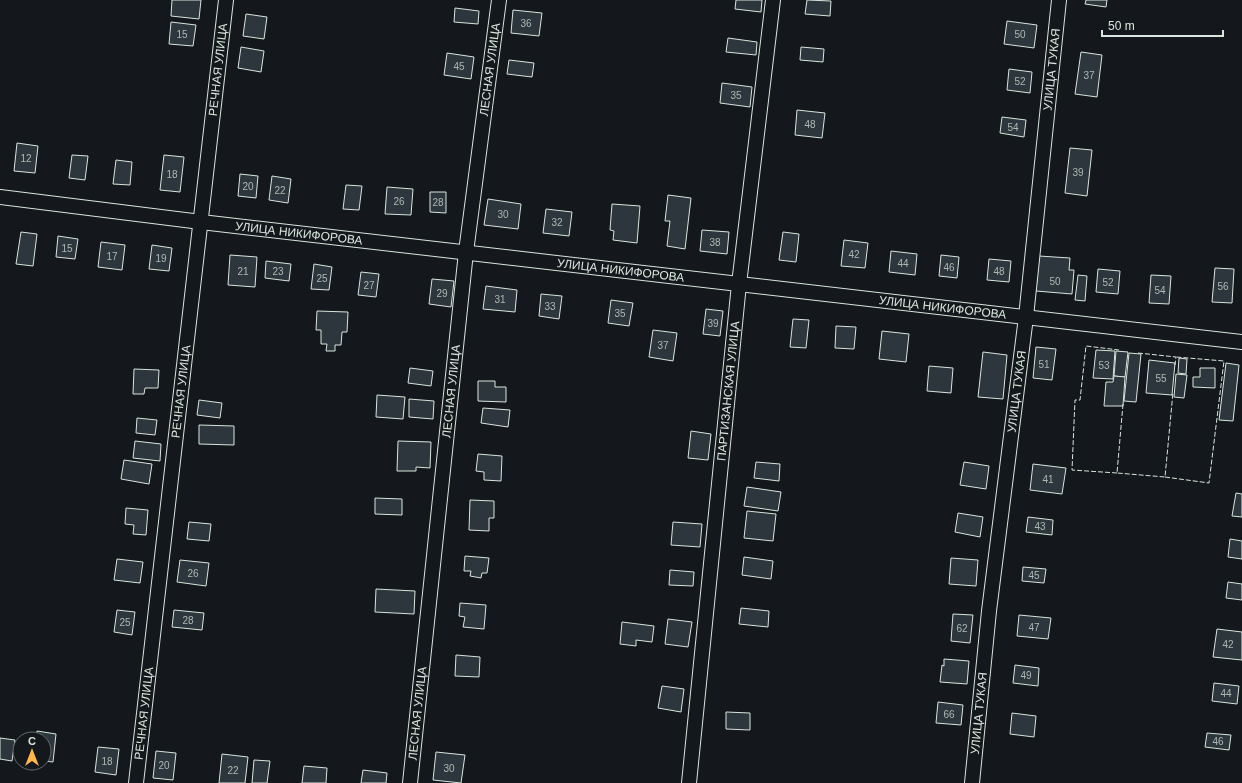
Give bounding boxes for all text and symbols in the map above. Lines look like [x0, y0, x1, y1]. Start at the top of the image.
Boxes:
scale bar [1102, 12, 1223, 38]
house number: 36 [520, 18, 532, 29]
text: 50 m [1108, 19, 1135, 33]
street label: ЛЕСНАЯ УЛИЦА [477, 22, 503, 117]
street label: РЕЧНАЯ УЛИЦА [206, 23, 230, 117]
street label: УЛИЦА ТУКАЯ [1041, 28, 1063, 111]
house number: 15 [176, 29, 188, 40]
house number: 50 [1014, 29, 1026, 40]
house number: 45 [453, 61, 465, 72]
house number: 37 [1083, 70, 1095, 81]
house number: 52 [1014, 76, 1026, 87]
house number: 35 [730, 90, 742, 101]
house number: 48 [804, 119, 816, 130]
house number: 54 [1007, 122, 1019, 133]
house number: 12 [20, 153, 32, 164]
house number: 39 [1072, 167, 1084, 178]
house number: 18 [166, 169, 178, 180]
house number: 20 [242, 181, 254, 192]
house number: 22 [274, 185, 286, 196]
house number: 26 [393, 196, 405, 207]
house number: 28 [432, 197, 444, 208]
house number: 30 [497, 209, 509, 220]
house number: 32 [551, 217, 563, 228]
street label: УЛИЦА НИКИФОРОВА [234, 219, 363, 248]
house number: 38 [709, 237, 721, 248]
house number: 15 [61, 243, 73, 254]
house number: 42 [848, 249, 860, 260]
house number: 17 [106, 251, 118, 262]
house number: 19 [155, 253, 167, 264]
street label: УЛИЦА НИКИФОРОВА [556, 256, 685, 285]
house number: 44 [897, 258, 909, 269]
house number: 46 [943, 262, 955, 273]
house number: 21 [237, 266, 249, 277]
house number: 23 [272, 266, 284, 277]
house number: 48 [993, 266, 1005, 277]
house number: 25 [316, 273, 328, 284]
house number: 50 [1049, 276, 1061, 287]
house number: 52 [1102, 277, 1114, 288]
house number: 27 [363, 280, 375, 291]
house number: 56 [1217, 281, 1229, 292]
house number: 54 [1154, 285, 1166, 296]
house number: 29 [436, 288, 448, 299]
street label: УЛИЦА НИКИФОРОВА [878, 293, 1007, 322]
house number: 31 [494, 294, 506, 305]
house number: 33 [544, 301, 556, 312]
house number: 35 [614, 308, 626, 319]
house number: 39 [707, 318, 719, 329]
street label: ПАРТИЗАНСКАЯ УЛИЦА [714, 320, 742, 461]
house number: 37 [657, 340, 669, 351]
street label: РЕЧНАЯ УЛИЦА [169, 344, 193, 439]
street label: ЛЕСНАЯ УЛИЦА [439, 344, 463, 439]
street label: УЛИЦА ТУКАЯ [1005, 350, 1029, 433]
house number: 51 [1038, 359, 1050, 370]
house number: 53 [1098, 360, 1110, 371]
house number: 55 [1155, 373, 1167, 384]
house number: 41 [1042, 474, 1054, 485]
house number: 43 [1034, 521, 1046, 532]
house number: 26 [187, 568, 199, 579]
house number: 45 [1028, 570, 1040, 581]
house number: 28 [182, 615, 194, 626]
house number: 25 [119, 617, 131, 628]
house number: 47 [1028, 622, 1040, 633]
house number: 62 [956, 623, 968, 634]
house number: 42 [1222, 639, 1234, 650]
street label: РЕЧНАЯ УЛИЦА [132, 666, 156, 761]
street label: ЛЕСНАЯ УЛИЦА [405, 666, 429, 761]
house number: 49 [1020, 670, 1032, 681]
street label: УЛИЦА ТУКАЯ [968, 672, 990, 755]
house number: 44 [1220, 688, 1232, 699]
house number: 66 [943, 709, 955, 720]
north arrow [12, 731, 52, 771]
text: С [28, 735, 36, 747]
house number: 46 [1212, 736, 1224, 747]
house number: 18 [101, 756, 113, 767]
house number: 20 [158, 760, 170, 771]
house number: 30 [443, 763, 455, 774]
house number: 22 [227, 765, 239, 776]

